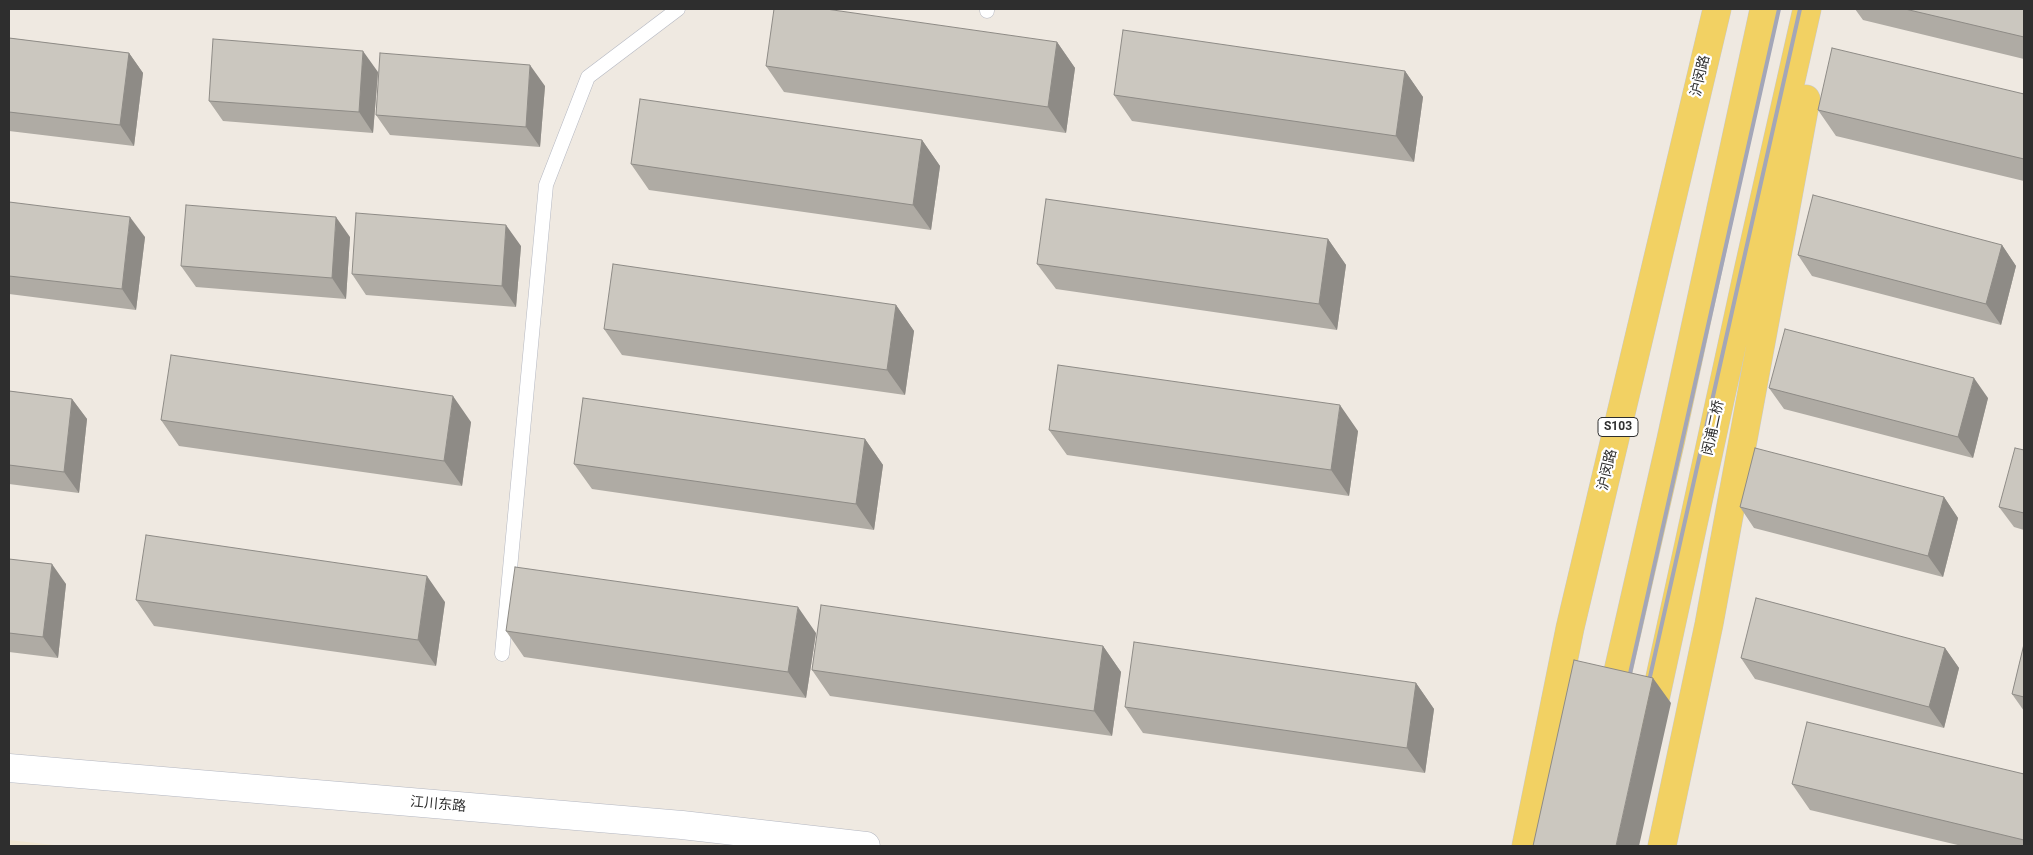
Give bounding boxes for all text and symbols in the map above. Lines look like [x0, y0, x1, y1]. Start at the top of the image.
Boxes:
street label: 沪闵路 [1688, 54, 1714, 98]
street label: 闵浦二桥 [1700, 399, 1728, 457]
road number: S103 [1598, 418, 1638, 437]
street label: 沪闵路 [1595, 448, 1621, 492]
street label: 江川东路 [409, 794, 467, 816]

